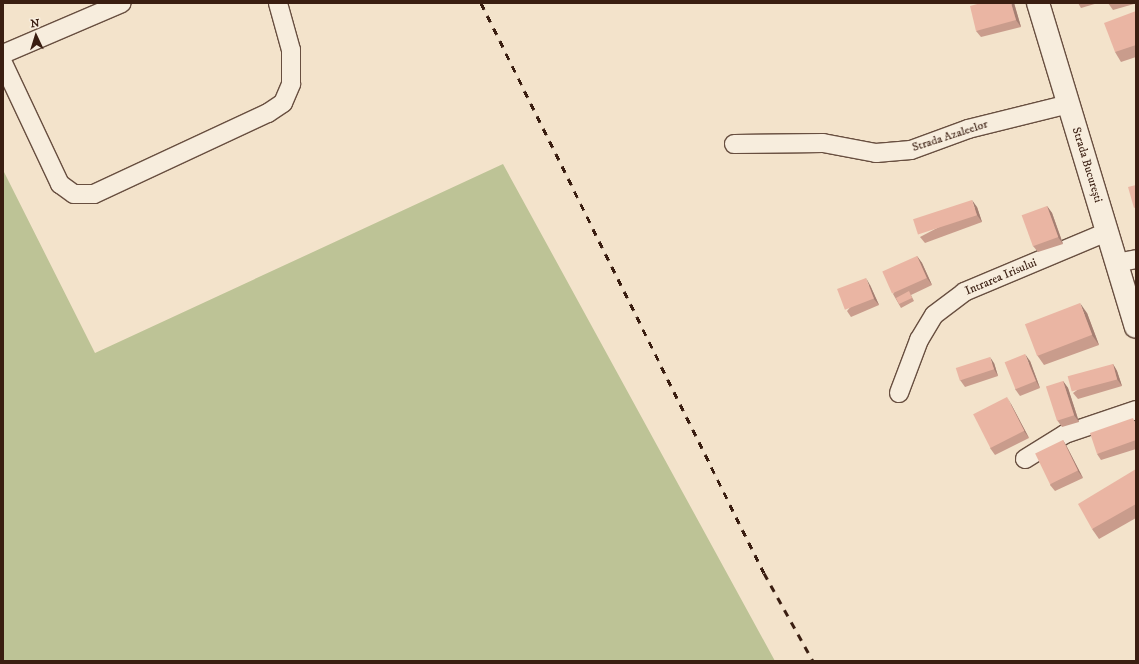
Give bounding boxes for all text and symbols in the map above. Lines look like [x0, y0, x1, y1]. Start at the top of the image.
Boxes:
north arrow [16, 16, 56, 56]
text: N [30, 17, 40, 31]
street label: Strada Azaleelor [910, 117, 990, 155]
street label: Strada București [1069, 126, 1105, 204]
street label: Intrarea Irisului [963, 255, 1039, 299]

